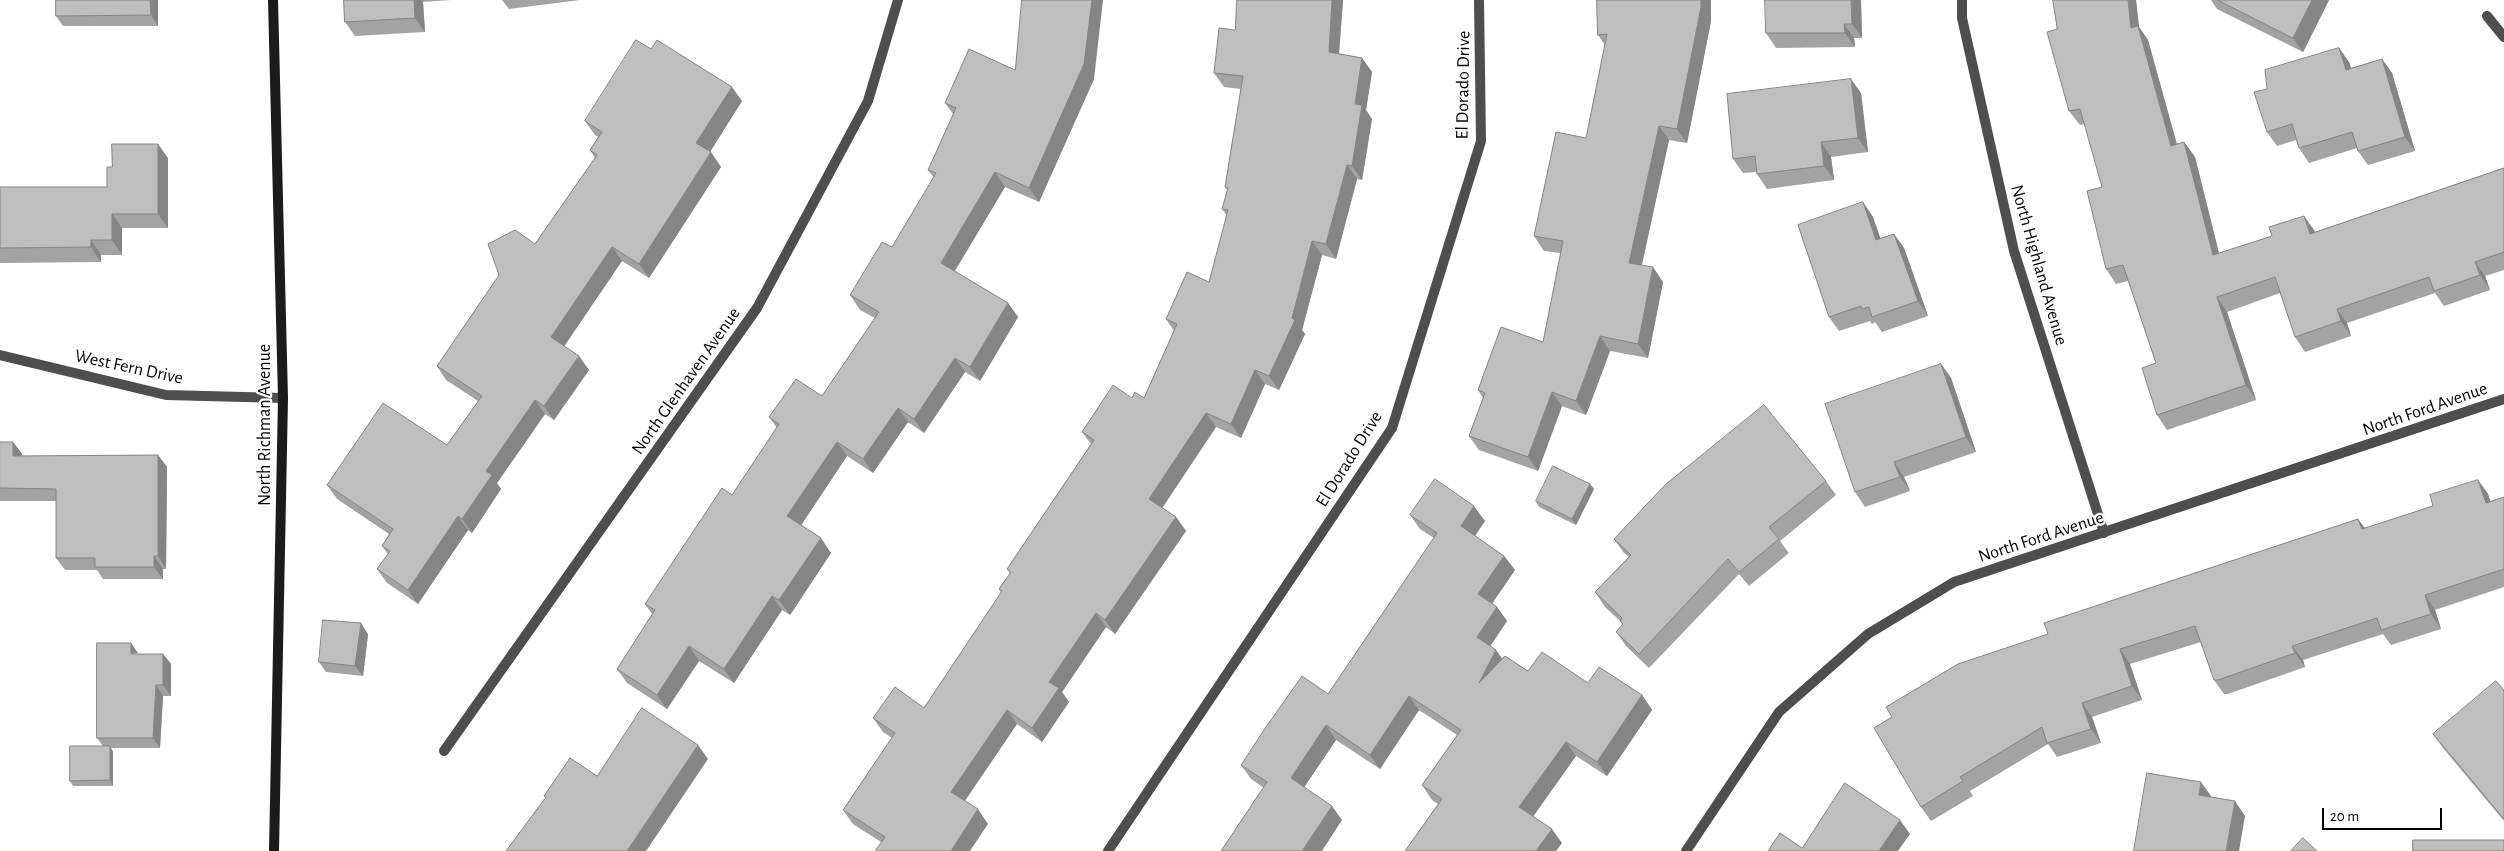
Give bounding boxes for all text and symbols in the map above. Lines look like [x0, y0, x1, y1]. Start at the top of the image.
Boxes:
street label: El Dorado Drive [1451, 30, 1475, 140]
street label: North Highland Avenue [2006, 182, 2072, 348]
street label: North Glenhaven Avenue [627, 303, 745, 459]
street label: North Richman Avenue [254, 344, 276, 506]
street label: West Fern Drive [73, 345, 185, 389]
street label: North Ford Avenue [2360, 377, 2490, 441]
street label: El Dorado Drive [1311, 407, 1387, 511]
street label: North Ford Avenue [1975, 507, 2107, 567]
scale bar [2324, 798, 2444, 830]
text: 20 m [2330, 809, 2359, 824]

